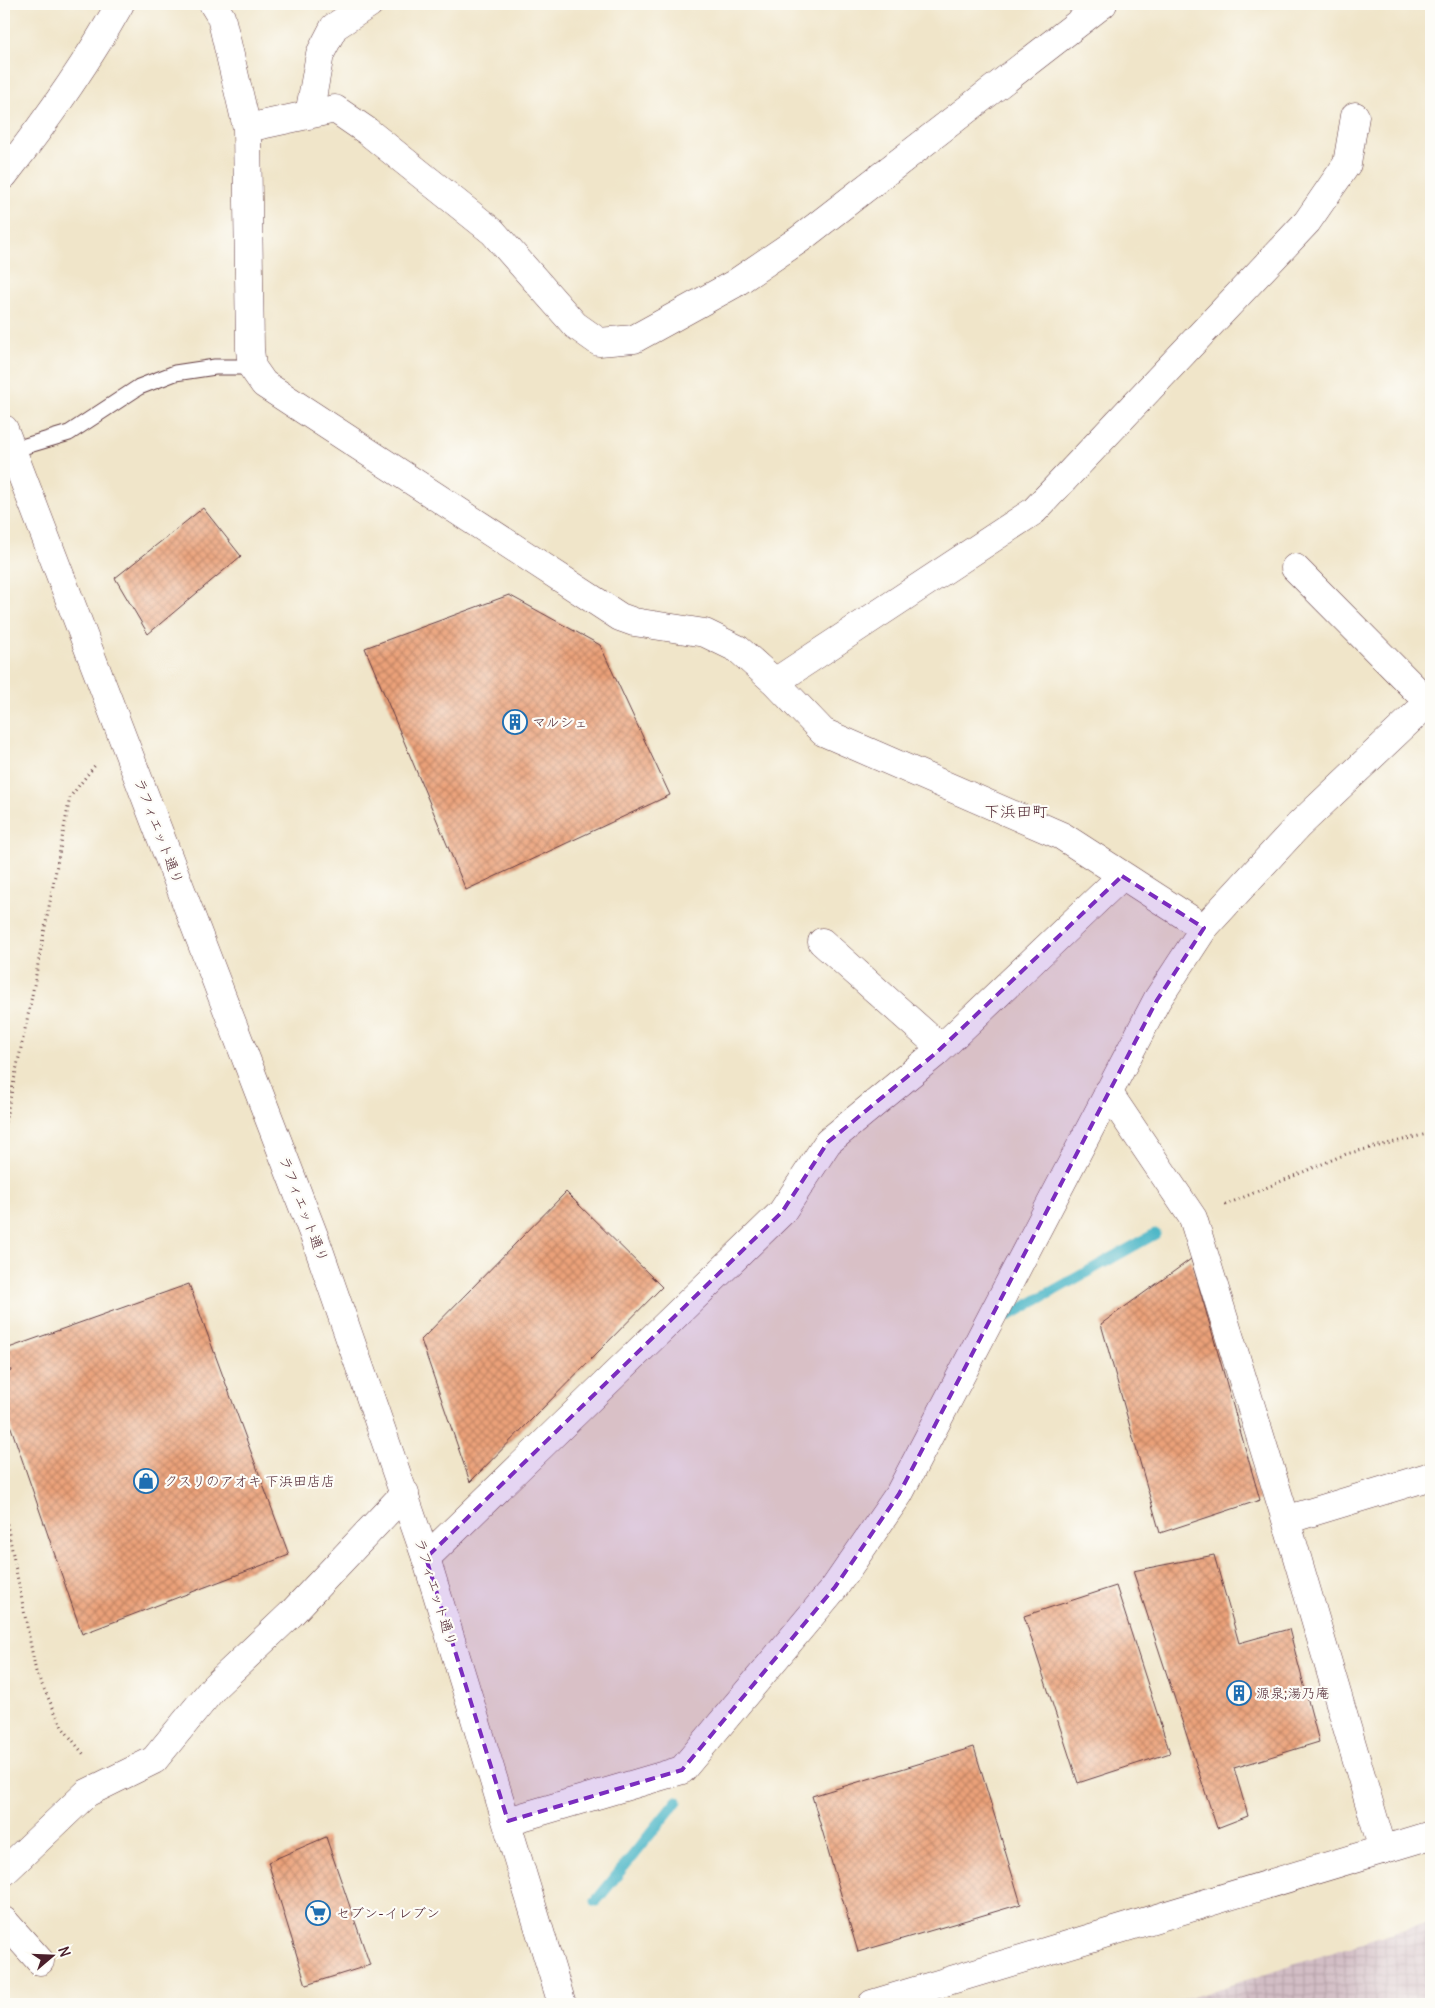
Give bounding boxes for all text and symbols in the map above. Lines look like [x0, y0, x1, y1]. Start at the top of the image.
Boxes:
building icon: マルシェ [502, 709, 528, 735]
place label: マルシェ [532, 713, 588, 731]
street label: ラフィエット通り [131, 775, 187, 887]
district label: 下浜田町 [984, 801, 1048, 821]
street label: ラフィエット通り [276, 1153, 332, 1265]
shop icon: クスリのアオキ 下浜田店店 [133, 1468, 159, 1494]
place label: クスリのアオキ 下浜田店店 [164, 1472, 335, 1490]
street label: ラフィエット通り [411, 1536, 461, 1648]
building icon: 源泉;湯乃庵 [1226, 1680, 1252, 1706]
place label: 源泉;湯乃庵 [1256, 1684, 1329, 1702]
supermarket icon: セブン-イレブン [305, 1900, 331, 1926]
place label: セブン-イレブン [336, 1904, 440, 1922]
north arrow [28, 1930, 78, 1980]
text: N [54, 1944, 74, 1959]

